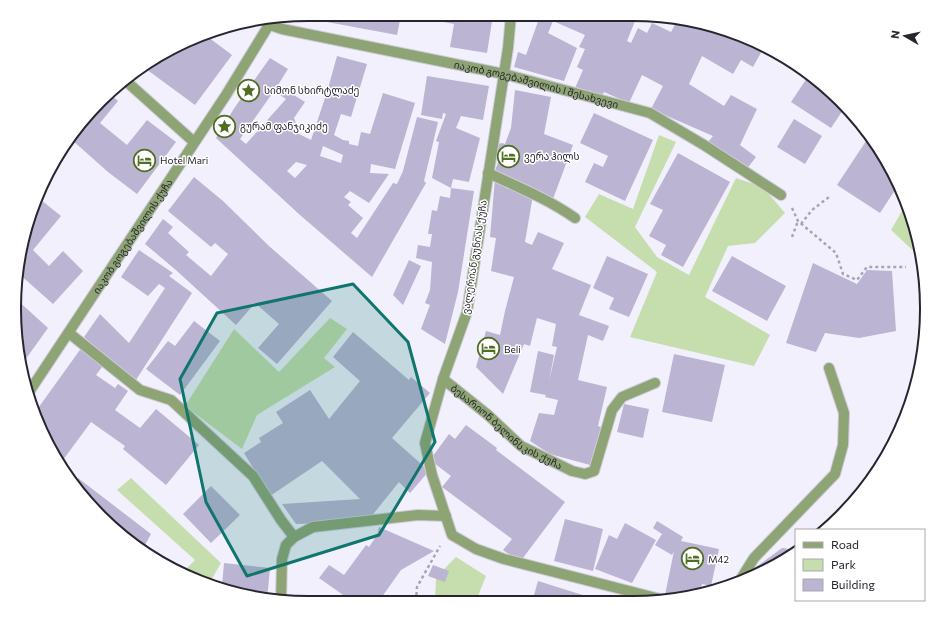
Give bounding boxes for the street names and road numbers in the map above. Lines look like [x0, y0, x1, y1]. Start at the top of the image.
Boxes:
street label: იაკობ გოგებაშვილის I შესახვევი [453, 58, 620, 110]
street label: იაკობ გოგებაშვილის ქუჩა [90, 176, 175, 296]
street label: ვალერიან გუნიას ქუჩა [459, 199, 490, 315]
street label: ბესარიონ ბელინსკის ქუჩა [448, 382, 564, 471]

